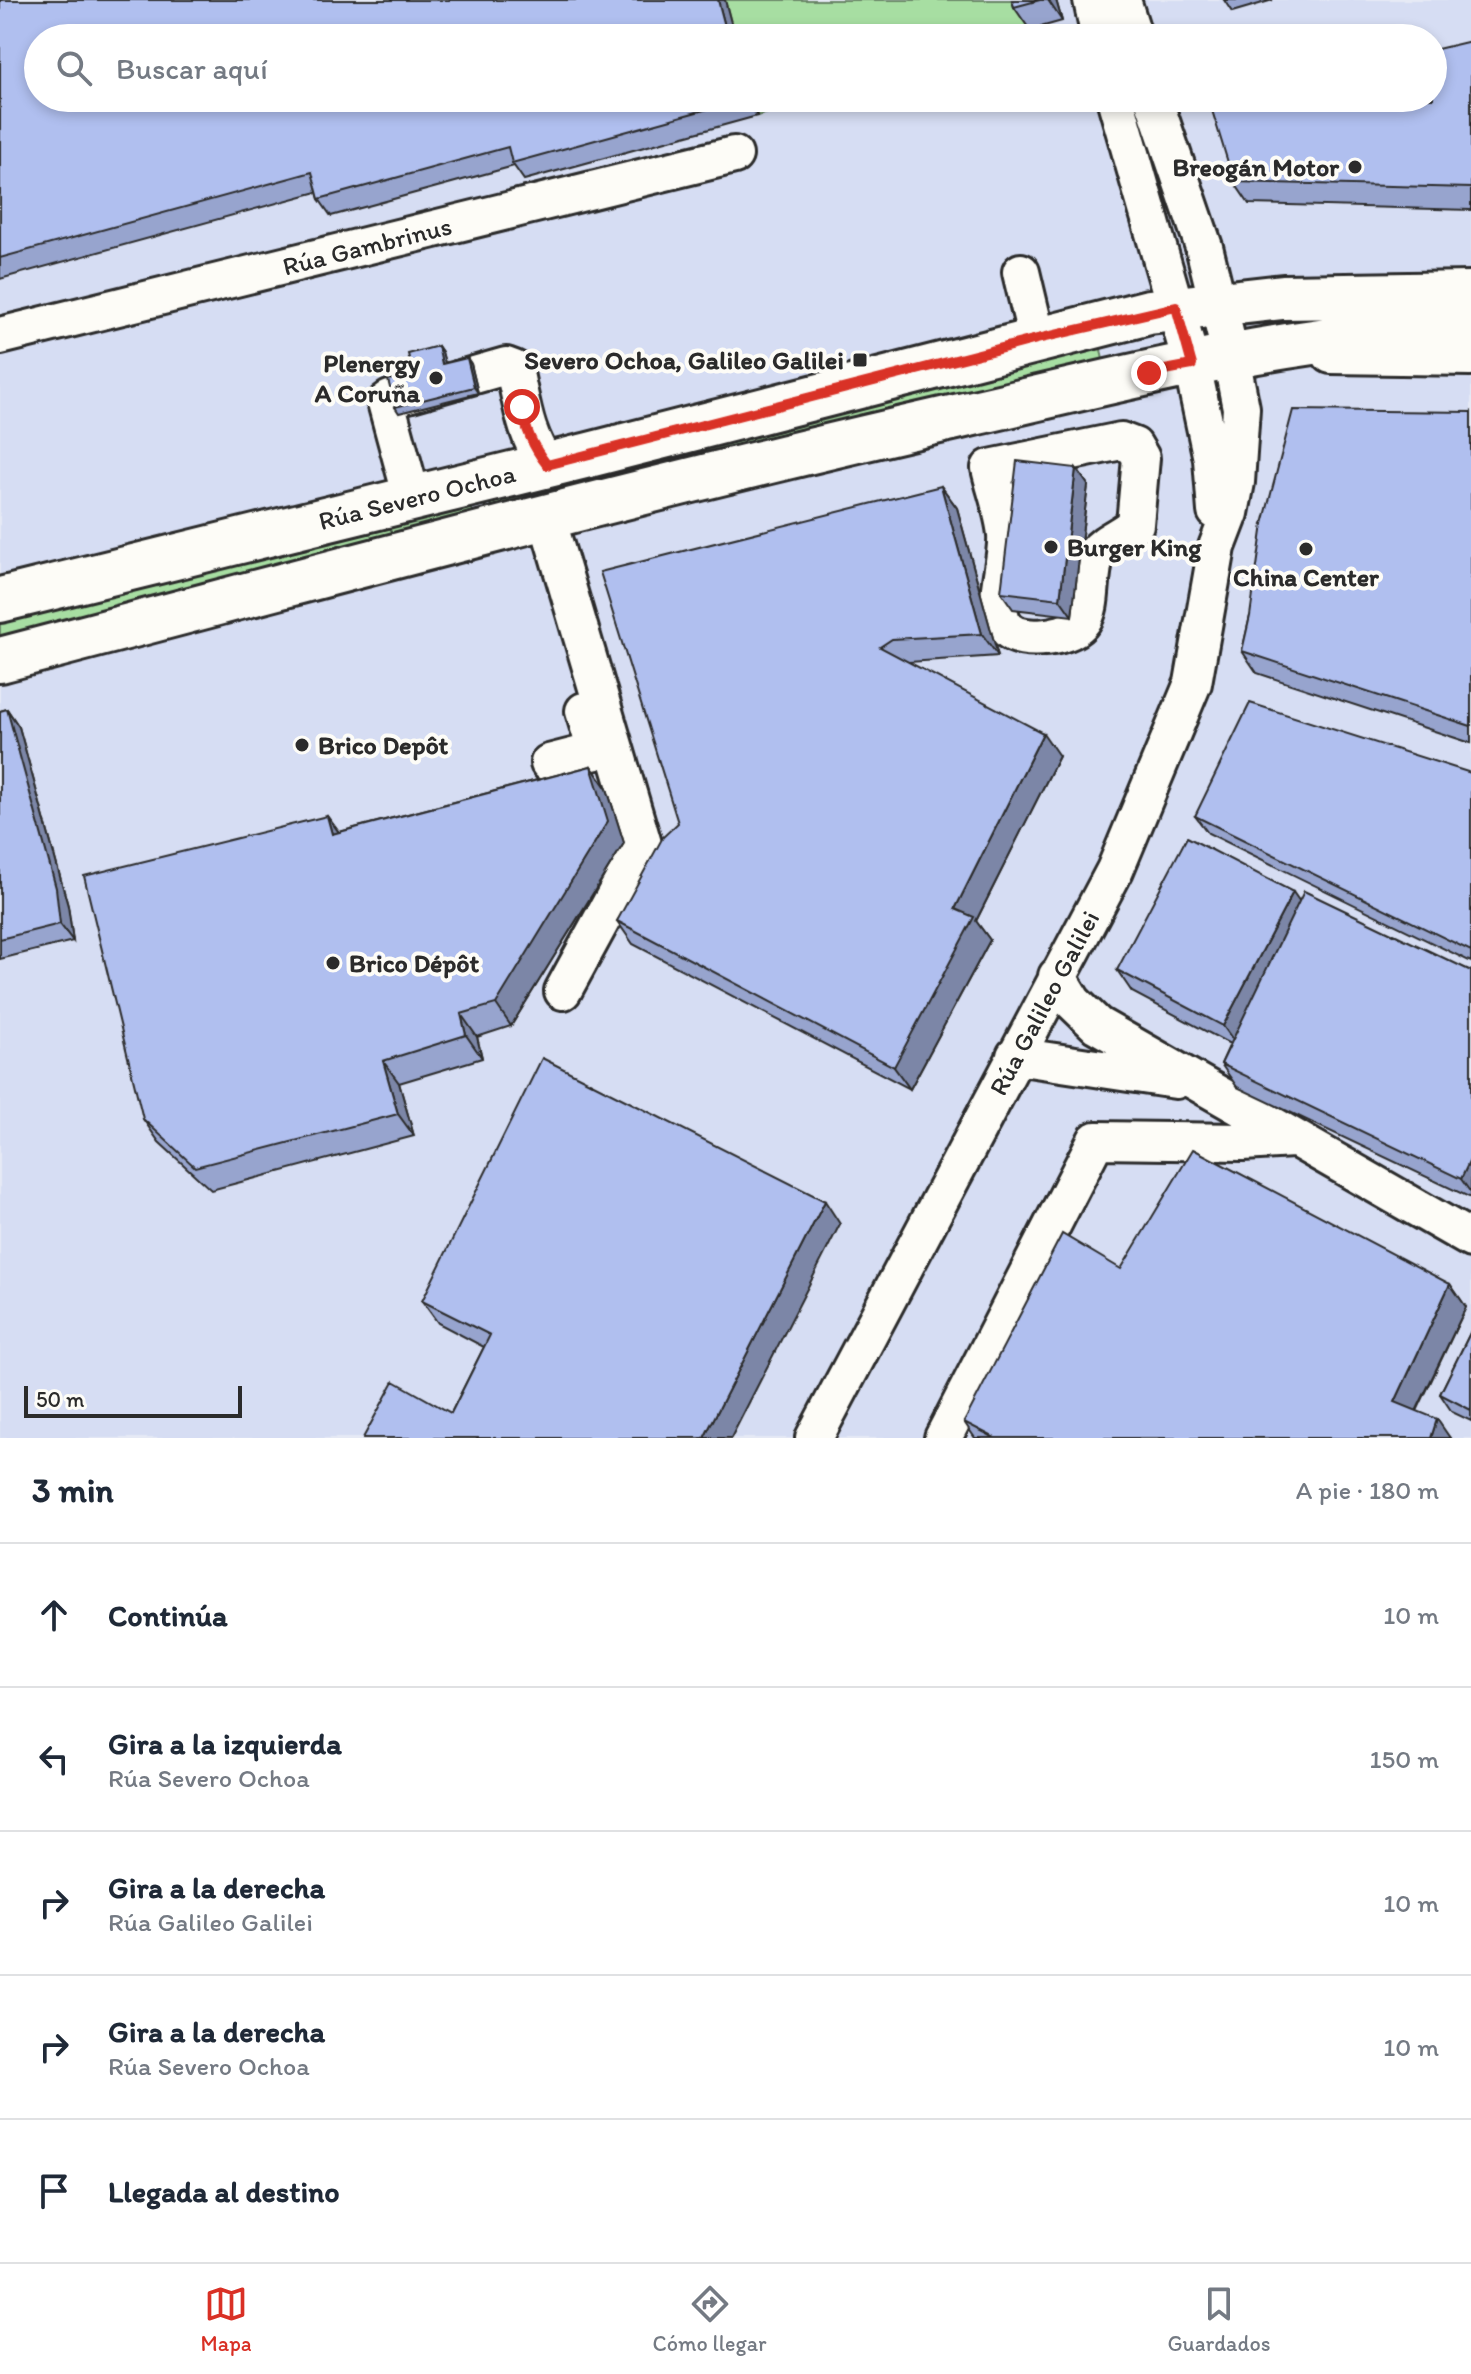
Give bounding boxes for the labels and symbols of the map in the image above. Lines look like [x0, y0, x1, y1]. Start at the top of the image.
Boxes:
place label: Breogán Motor [1172, 151, 1340, 183]
marker: Breogán Motor [1346, 158, 1364, 176]
street label: Rúa Gambrinus [279, 210, 455, 282]
place label: Severo Ochoa, Galileo Galilei [524, 344, 844, 376]
place label: Plenergy A Coruña [314, 347, 421, 409]
marker: Severo Ochoa, Galileo Galilei [851, 351, 869, 369]
route end [1131, 355, 1167, 391]
marker: Plenergy A Coruña [427, 369, 445, 387]
route start [504, 389, 540, 425]
street label: Rúa Severo Ochoa [315, 457, 519, 537]
place label: Burger King [1067, 531, 1202, 563]
marker: Burger King [1042, 538, 1060, 556]
marker: China Center [1297, 540, 1315, 558]
place label: China Center [1233, 561, 1380, 593]
place label: Brico Depôt [318, 729, 449, 761]
marker: Brico Depôt [293, 736, 311, 754]
street label: Rúa Galileo Galilei [982, 905, 1106, 1101]
place label: Brico Dépôt [349, 947, 479, 979]
marker: Brico Dépôt [324, 954, 342, 972]
scale bar [24, 1382, 242, 1418]

